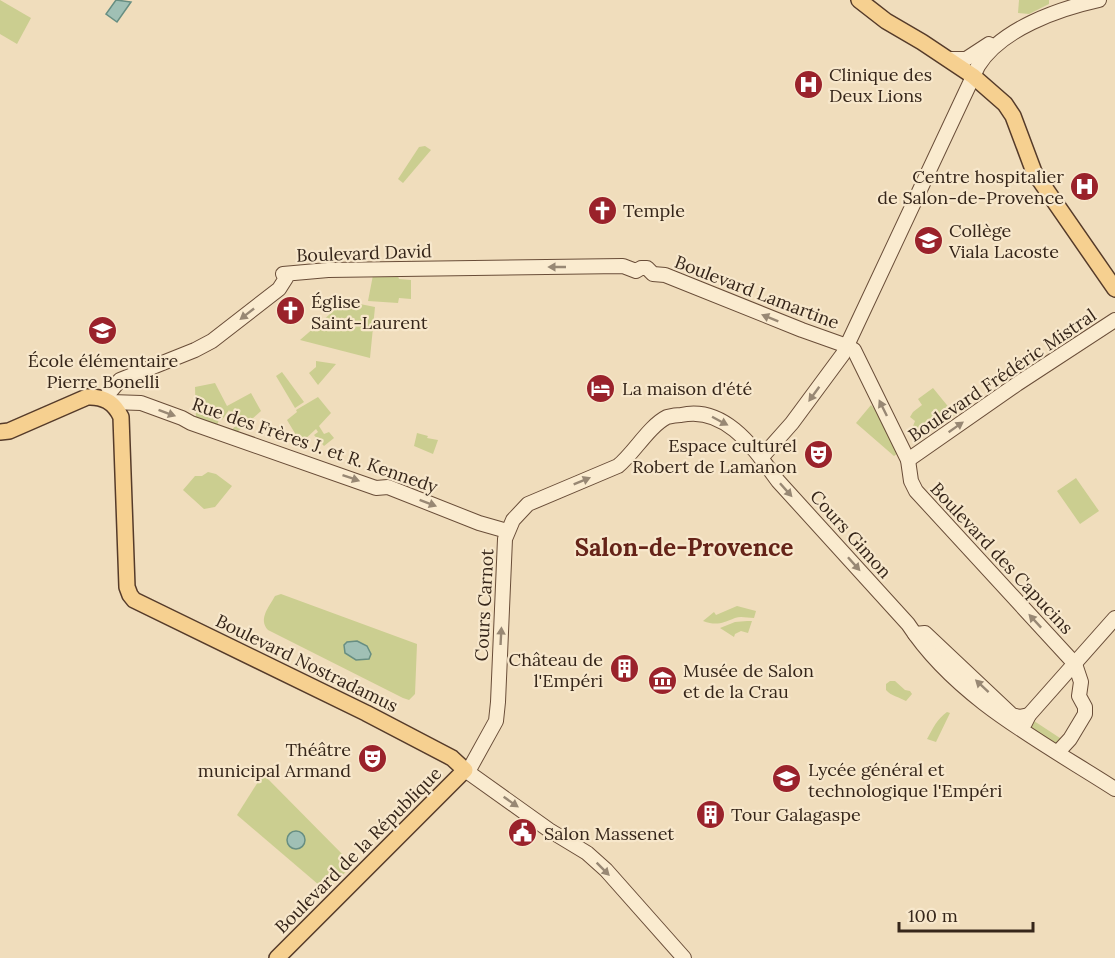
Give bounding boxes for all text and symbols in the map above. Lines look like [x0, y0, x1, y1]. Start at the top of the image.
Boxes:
place label: Clinique des Deux Lions [829, 63, 932, 107]
hospital icon: Clinique des Deux Lions [792, 68, 824, 100]
place label: Centre hospitalier de Salon-de-Provence [877, 165, 1064, 209]
hospital icon: Centre hospitalier de Salon-de-Provence [1069, 170, 1101, 202]
church icon: Temple [586, 194, 618, 226]
place label: Temple [623, 199, 685, 222]
place label: Collège Viala Lacoste [948, 219, 1059, 263]
school or university icon: Collège Viala Lacoste [912, 224, 944, 256]
street label: Boulevard David [296, 239, 432, 267]
street label: Boulevard Lamartine [671, 250, 843, 334]
one-way arrow [548, 262, 567, 272]
place label: Église Saint-Laurent [311, 290, 428, 334]
church icon: Église Saint-Laurent [274, 295, 306, 327]
street label: Boulevard Frédéric Mistral [904, 303, 1100, 447]
one-way arrow [239, 308, 255, 321]
one-way arrow [761, 313, 779, 322]
school or university icon: École élémentaire Pierre Bonelli [87, 315, 119, 347]
place label: École élémentaire Pierre Bonelli [28, 349, 178, 393]
hotel icon: La maison d'été [585, 372, 617, 404]
place label: La maison d'été [622, 377, 753, 400]
one-way arrow [808, 385, 820, 401]
street label: Rue des Frères J. et R. Kennedy [189, 392, 441, 498]
one-way arrow [878, 399, 888, 416]
one-way arrow [158, 408, 176, 418]
one-way arrow [711, 416, 729, 426]
one-way arrow [948, 421, 964, 433]
place label: Espace culturel Robert de Lamanon [632, 434, 797, 478]
theatre icon: Espace culturel Robert de Lamanon [802, 439, 834, 471]
one-way arrow [342, 473, 360, 483]
one-way arrow [573, 476, 591, 485]
street label: Boulevard des Capucins [926, 477, 1078, 639]
one-way arrow [779, 482, 792, 497]
street label: Cours Gimon [805, 485, 897, 583]
one-way arrow [419, 499, 437, 508]
district label: Salon-de-Provence [575, 532, 793, 563]
street label: Cours Carnot [470, 548, 498, 662]
one-way arrow [846, 557, 860, 571]
street label: Boulevard Nostradamus [212, 609, 402, 717]
one-way arrow [1029, 614, 1043, 628]
one-way arrow [497, 627, 506, 646]
place label: Château de l'Empéri [509, 648, 603, 692]
building icon: Château de l'Empéri [608, 653, 640, 685]
place label: Musée de Salon et de la Crau [683, 659, 814, 703]
museum icon: Musée de Salon et de la Crau [646, 664, 678, 696]
one-way arrow [975, 680, 989, 694]
place label: Théâtre municipal Armand [198, 738, 351, 782]
theatre icon: Théâtre municipal Armand [356, 743, 388, 775]
place label: Lycée général et technologique l'Empéri [808, 758, 1002, 802]
street label: Boulevard de la République [270, 762, 446, 938]
school or university icon: Lycée général et technologique l'Empéri [771, 763, 803, 795]
one-way arrow [503, 796, 519, 808]
building icon: Tour Galagaspe [694, 798, 726, 830]
place label: Tour Galagaspe [731, 803, 861, 826]
public building icon: Salon Massenet [507, 817, 539, 849]
place label: Salon Massenet [544, 822, 674, 845]
one-way arrow [596, 861, 610, 875]
scale bar [899, 895, 1032, 933]
text: 100 m [908, 904, 958, 927]

